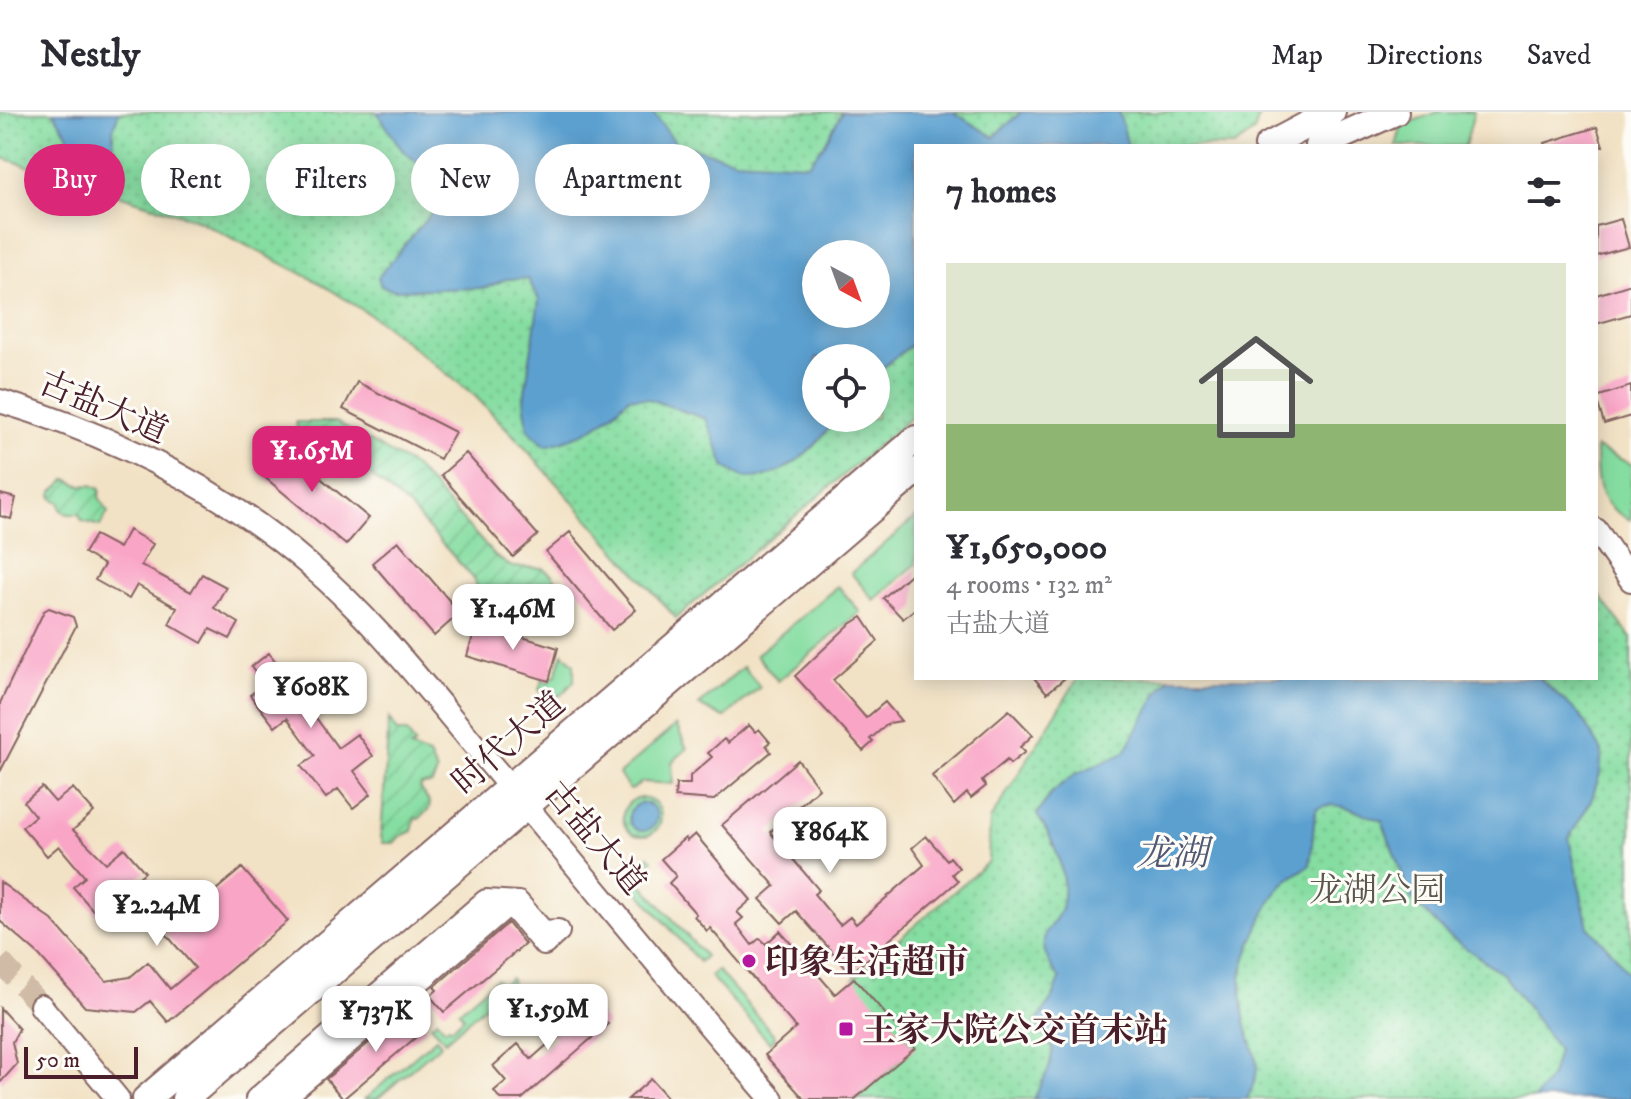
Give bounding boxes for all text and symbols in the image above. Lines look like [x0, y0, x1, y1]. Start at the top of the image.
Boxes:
text: Nestly [40, 31, 140, 79]
text: Map [1271, 38, 1323, 73]
text: Directions [1367, 38, 1483, 73]
text: Saved [1527, 38, 1591, 73]
chip: Buy [24, 144, 125, 216]
chip: Rent [141, 144, 250, 216]
chip: Filters [266, 144, 395, 216]
chip: New [411, 144, 519, 216]
chip: Apartment [535, 144, 710, 216]
icon: filters [1522, 170, 1566, 214]
text: 7 homes [946, 171, 1056, 213]
north arrow [802, 240, 890, 328]
map controls [802, 240, 890, 432]
icon: home [1184, 315, 1328, 459]
button: locate [802, 344, 890, 432]
street label: 古盐大道 [32, 362, 174, 454]
pin: ¥1.65M [247, 426, 377, 494]
text: ¥1.65M [270, 435, 354, 468]
text: ¥1,650,000 [946, 527, 1107, 569]
text: 4 rooms · 132 m² [946, 569, 1112, 602]
pin: ¥1.46M [448, 584, 578, 652]
text: ¥1.46M [470, 593, 556, 626]
text: 古盐大道 [946, 608, 1050, 641]
pin: ¥608K [255, 662, 367, 730]
text: ¥608K [273, 671, 349, 704]
street label: 时代大道 [444, 683, 574, 804]
street label: 古盐大道 [535, 773, 654, 904]
pin: ¥864K [774, 807, 886, 875]
text: ¥864K [791, 816, 869, 849]
water label: 龙湖 [1136, 832, 1214, 877]
park label: 龙湖公园 [1309, 870, 1445, 912]
pin: ¥2.24M [92, 880, 222, 948]
text: ¥2.24M [113, 889, 201, 922]
place label: 印象生活超市 [765, 942, 969, 984]
marker: 印象生活超市 [740, 952, 758, 970]
pin: ¥1.59M [483, 984, 613, 1052]
pin: ¥737K [320, 986, 432, 1054]
text: ¥1.59M [507, 993, 589, 1026]
text: ¥737K [340, 995, 412, 1028]
place label: 王家大院公交首末站 [862, 1010, 1168, 1052]
marker: 王家大院公交首末站 [837, 1020, 855, 1038]
scale bar [24, 1043, 138, 1079]
text: 50 m [36, 1047, 80, 1074]

